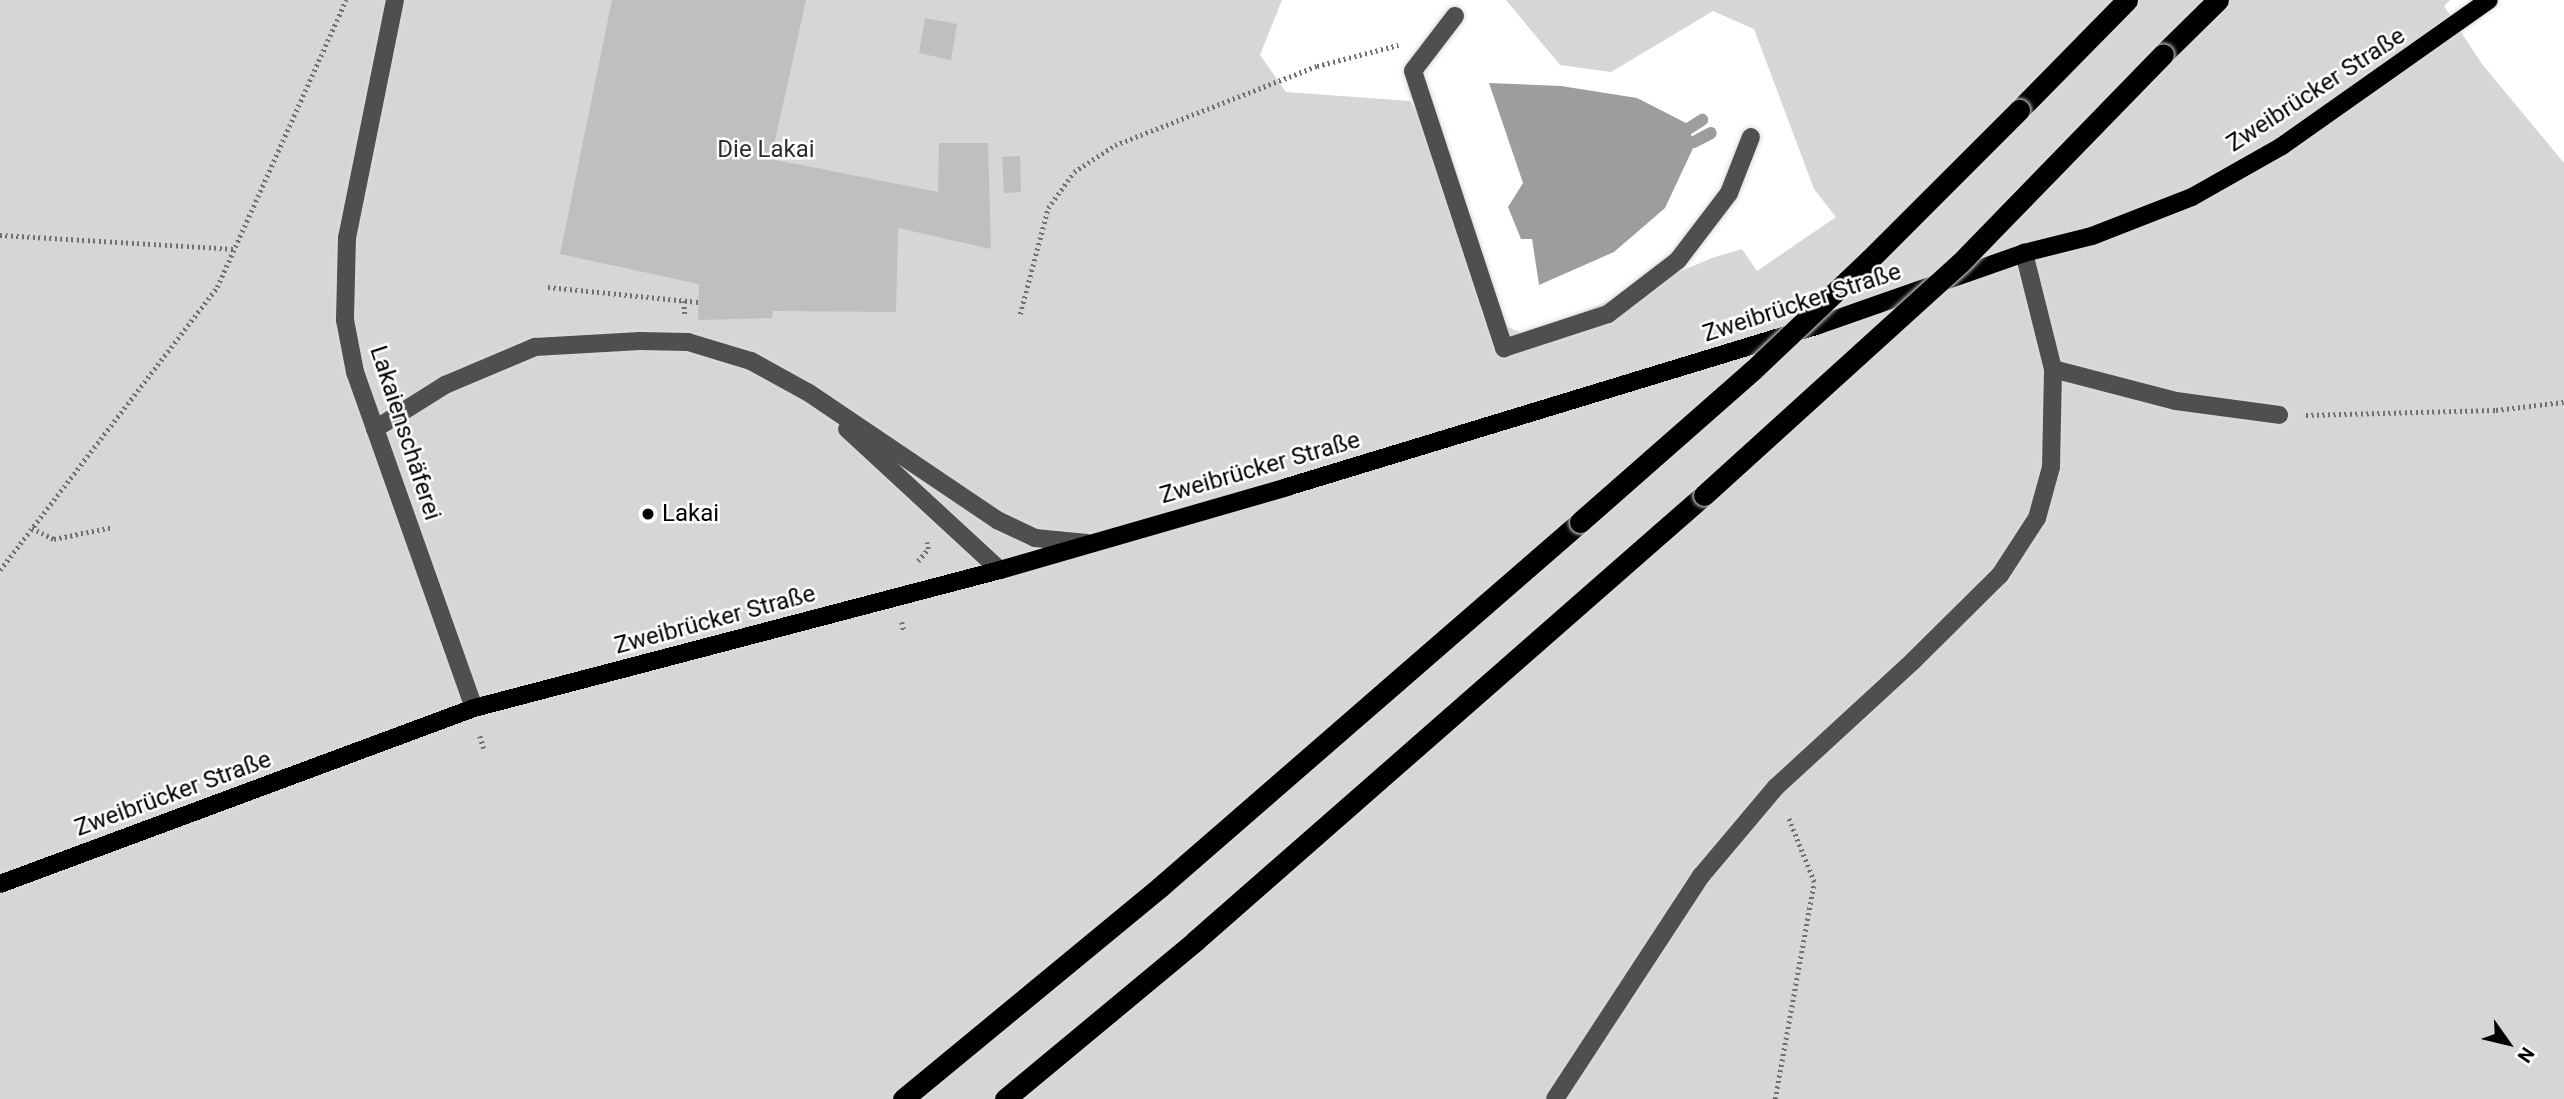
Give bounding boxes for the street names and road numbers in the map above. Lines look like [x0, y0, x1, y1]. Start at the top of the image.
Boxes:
street label: Zweibrücker Straße [2222, 22, 2410, 158]
street label: Zweibrücker Straße [1699, 257, 1905, 349]
street label: Lakaienschäferei [363, 342, 447, 524]
street label: Zweibrücker Straße [1157, 426, 1363, 510]
street label: Zweibrücker Straße [611, 579, 819, 661]
street label: Zweibrücker Straße [71, 745, 275, 843]

